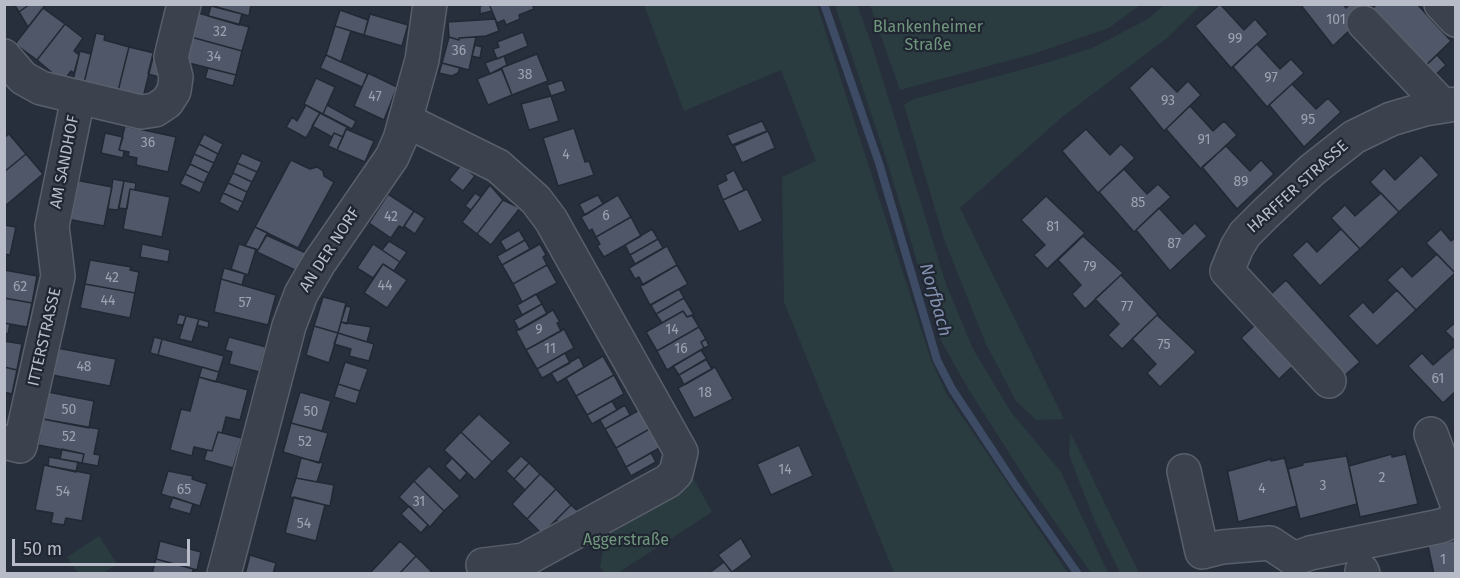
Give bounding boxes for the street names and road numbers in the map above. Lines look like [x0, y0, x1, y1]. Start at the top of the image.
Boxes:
street label: AM SANDHOF [47, 114, 83, 210]
street label: HARFFER STRASSE [1244, 137, 1352, 237]
street label: AN DER NORF [296, 204, 364, 296]
street label: ITTERSTRASSE [24, 286, 66, 388]

